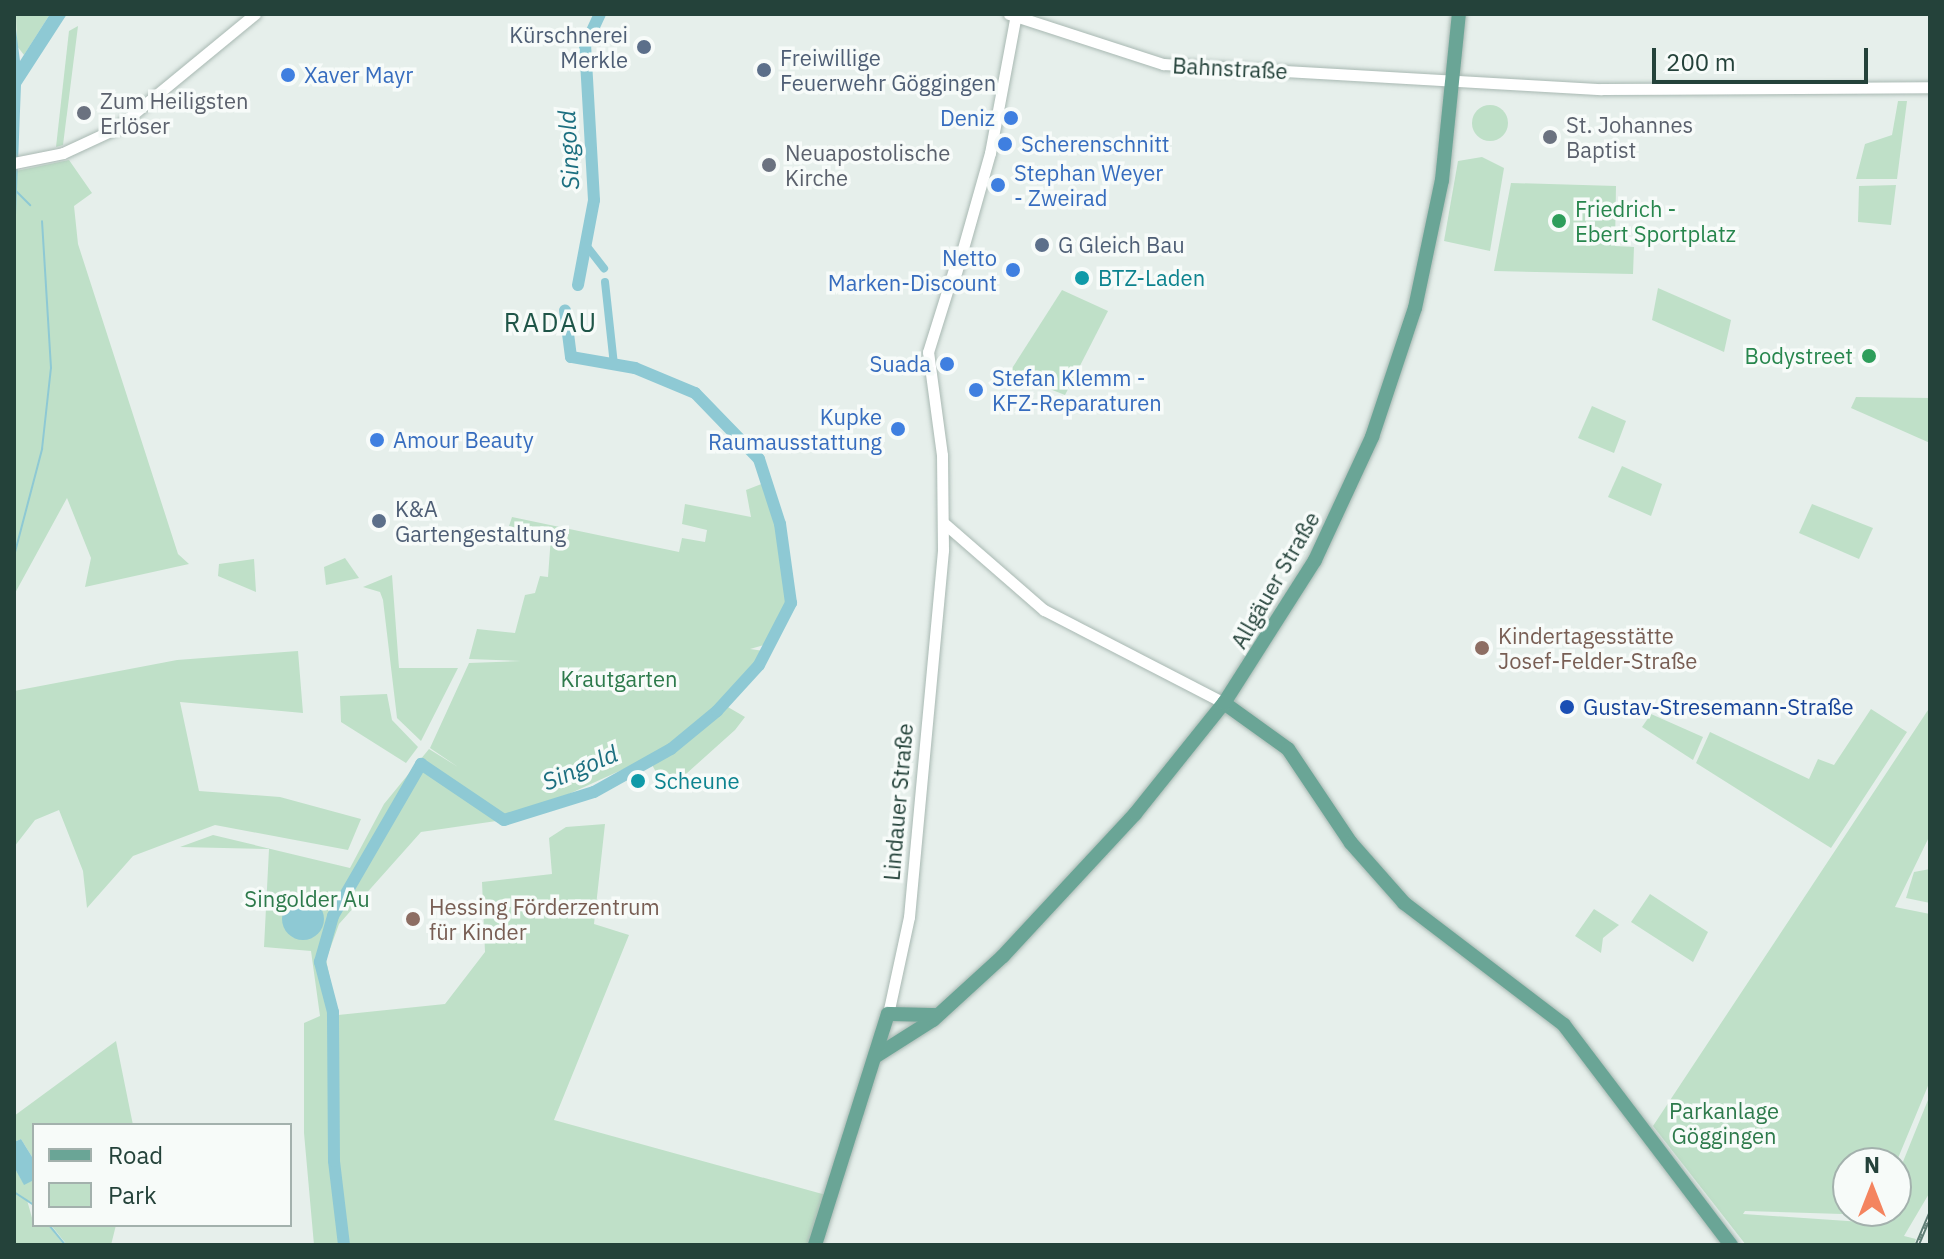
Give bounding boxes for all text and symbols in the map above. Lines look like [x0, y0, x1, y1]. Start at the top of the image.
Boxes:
place label: Kürschnerei Merkle [509, 21, 628, 72]
scale bar [1656, 32, 1872, 82]
marker: Kürschnerei Merkle [635, 38, 653, 56]
place label: Freiwillige Feuerwehr Göggingen [780, 44, 996, 96]
text: 200 m [1666, 46, 1736, 78]
street label: Bahnstraße [1172, 52, 1288, 84]
marker: Freiwillige Feuerwehr Göggingen [755, 61, 773, 79]
place label: Xaver Mayr [304, 62, 413, 88]
marker: Xaver Mayr [279, 66, 297, 84]
place label: Zum Heiligsten Erlöser [100, 87, 249, 138]
marker: Zum Heiligsten Erlöser [75, 104, 93, 122]
place label: Deniz [940, 105, 995, 131]
marker: Deniz [1002, 109, 1020, 127]
water label: Singold [553, 110, 585, 190]
place label: St. Johannes Baptist [1566, 111, 1693, 162]
marker: St. Johannes Baptist [1541, 128, 1559, 146]
place label: Scherenschnitt [1021, 131, 1169, 157]
marker: Scherenschnitt [996, 135, 1014, 153]
place label: Neuapostolische Kirche [785, 139, 950, 190]
marker: Neuapostolische Kirche [760, 156, 778, 174]
place label: Stephan Weyer - Zweirad [1014, 159, 1163, 210]
marker: Stephan Weyer - Zweirad [989, 176, 1007, 194]
place label: Friedrich - Ebert Sportplatz [1575, 195, 1736, 246]
marker: Friedrich - Ebert Sportplatz [1550, 212, 1568, 230]
place label: G Gleich Bau [1058, 232, 1185, 258]
marker: G Gleich Bau [1033, 236, 1051, 254]
place label: Netto Marken-Discount [828, 244, 997, 296]
marker: Netto Marken-Discount [1004, 261, 1022, 279]
place label: BTZ-Laden [1098, 265, 1205, 291]
marker: BTZ-Laden [1073, 269, 1091, 287]
district label: RADAU [504, 307, 598, 339]
place label: Bodystreet [1745, 343, 1853, 369]
marker: Bodystreet [1860, 347, 1878, 365]
place label: Suada [869, 351, 931, 377]
marker: Suada [938, 355, 956, 373]
place label: Stefan Klemm - KFZ-Reparaturen [992, 364, 1162, 416]
marker: Stefan Klemm - KFZ-Reparaturen [967, 381, 985, 399]
place label: Kupke Raumausstattung [708, 403, 882, 454]
marker: Kupke Raumausstattung [889, 420, 907, 438]
place label: Amour Beauty [393, 427, 534, 453]
marker: Amour Beauty [368, 431, 386, 449]
place label: K&A Gartengestaltung [395, 495, 566, 546]
street label: Allgäuer Straße [1225, 507, 1325, 653]
marker: K&A Gartengestaltung [370, 512, 388, 530]
place label: Kindertagesstätte Josef-Felder-Straße [1498, 622, 1697, 674]
marker: Kindertagesstätte Josef-Felder-Straße [1473, 639, 1491, 657]
park label: Krautgarten [560, 666, 678, 692]
place label: Gustav-Stresemann-Straße [1583, 694, 1854, 720]
marker: Gustav-Stresemann-Straße [1558, 698, 1576, 716]
street label: Lindauer Straße [878, 722, 918, 882]
water label: Singold [538, 739, 622, 797]
place label: Scheune [654, 768, 739, 794]
marker: Scheune [629, 772, 647, 790]
park label: Singolder Au [244, 886, 370, 912]
place label: Hessing Förderzentrum für Kinder [429, 893, 660, 944]
marker: Hessing Förderzentrum für Kinder [404, 910, 422, 928]
park label: Parkanlage Göggingen [1669, 1097, 1779, 1148]
legend [32, 1123, 292, 1227]
text: Road [108, 1139, 163, 1171]
north arrow [1832, 1147, 1912, 1227]
text: N [1864, 1150, 1880, 1179]
text: Park [108, 1179, 157, 1211]

